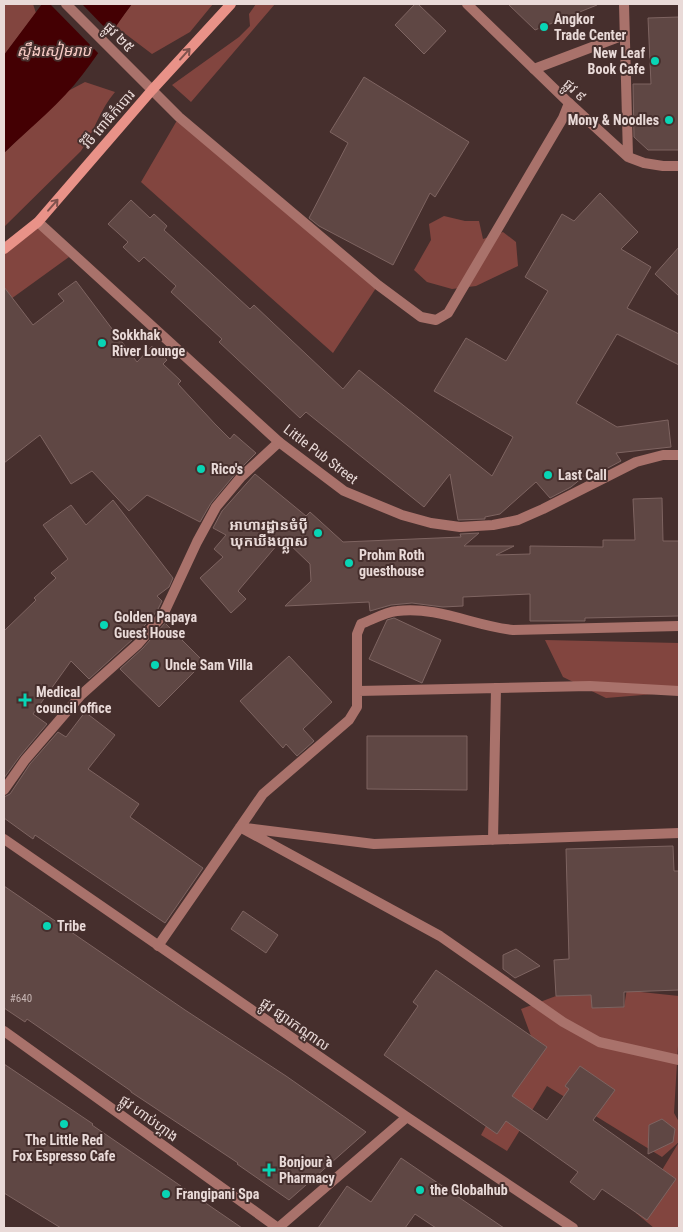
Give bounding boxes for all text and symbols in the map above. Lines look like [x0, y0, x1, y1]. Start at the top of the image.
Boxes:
place label: Angkor Trade Center [554, 11, 627, 43]
street label: ផ្លូវ ២៥ [98, 19, 137, 58]
marker: Angkor Trade Center [538, 21, 550, 33]
water label: ស្ទឹងសៀមរាប [17, 41, 93, 60]
place label: New Leaf Book Cafe [588, 45, 645, 77]
one-way arrow [179, 48, 190, 61]
marker: New Leaf Book Cafe [649, 55, 661, 67]
street label: ផ្លូវ ៩ [557, 75, 590, 108]
street label: វិថី ពោធិកំបោរ [77, 86, 138, 152]
place label: Mony & Noodles [568, 112, 659, 128]
marker: Mony & Noodles [663, 114, 675, 126]
one-way arrow [47, 198, 59, 211]
place label: Sokkhak River Lounge [112, 327, 186, 359]
marker: Sokkhak River Lounge [96, 337, 108, 349]
street label: Little Pub Street [281, 421, 361, 487]
place label: Rico's [211, 461, 243, 477]
marker: Rico's [195, 463, 207, 475]
place label: Last Call [558, 467, 607, 483]
marker: Last Call [542, 469, 554, 481]
place label: អាហារដ្ឋានចំបុី ឃុកឃីងហ្គ្លាស [229, 517, 308, 554]
marker: អាហារដ្ឋានចំបុី ឃុកឃីងហ្គ្លាស [312, 527, 324, 539]
place label: Prohm Roth guesthouse [359, 547, 425, 579]
marker: Prohm Roth guesthouse [343, 557, 355, 569]
place label: Golden Papaya Guest House [114, 609, 197, 641]
marker: Golden Papaya Guest House [98, 619, 110, 631]
place label: Uncle Sam Villa [165, 657, 253, 673]
marker: Uncle Sam Villa [149, 659, 161, 671]
place label: Medical council office [36, 684, 112, 716]
marker: Medical council office [18, 693, 32, 707]
place label: Tribe [57, 918, 86, 934]
marker: Tribe [41, 920, 53, 932]
house number: #640 [10, 992, 32, 1005]
street label: ផ្លូវ ផ្សារកណ្តាល [255, 994, 333, 1057]
street label: ផ្លូវ ហាប់ហ្គាង [114, 1091, 181, 1148]
marker: The Little Red Fox Espresso Cafe [58, 1118, 70, 1130]
place label: The Little Red Fox Espresso Cafe [13, 1132, 116, 1164]
place label: Bonjour à Pharmacy [279, 1154, 335, 1186]
marker: Bonjour à Pharmacy [263, 1164, 275, 1176]
place label: the Globalhub [430, 1182, 508, 1198]
marker: the Globalhub [414, 1184, 426, 1196]
place label: Frangipani Spa [176, 1186, 260, 1202]
marker: Frangipani Spa [160, 1188, 172, 1200]

